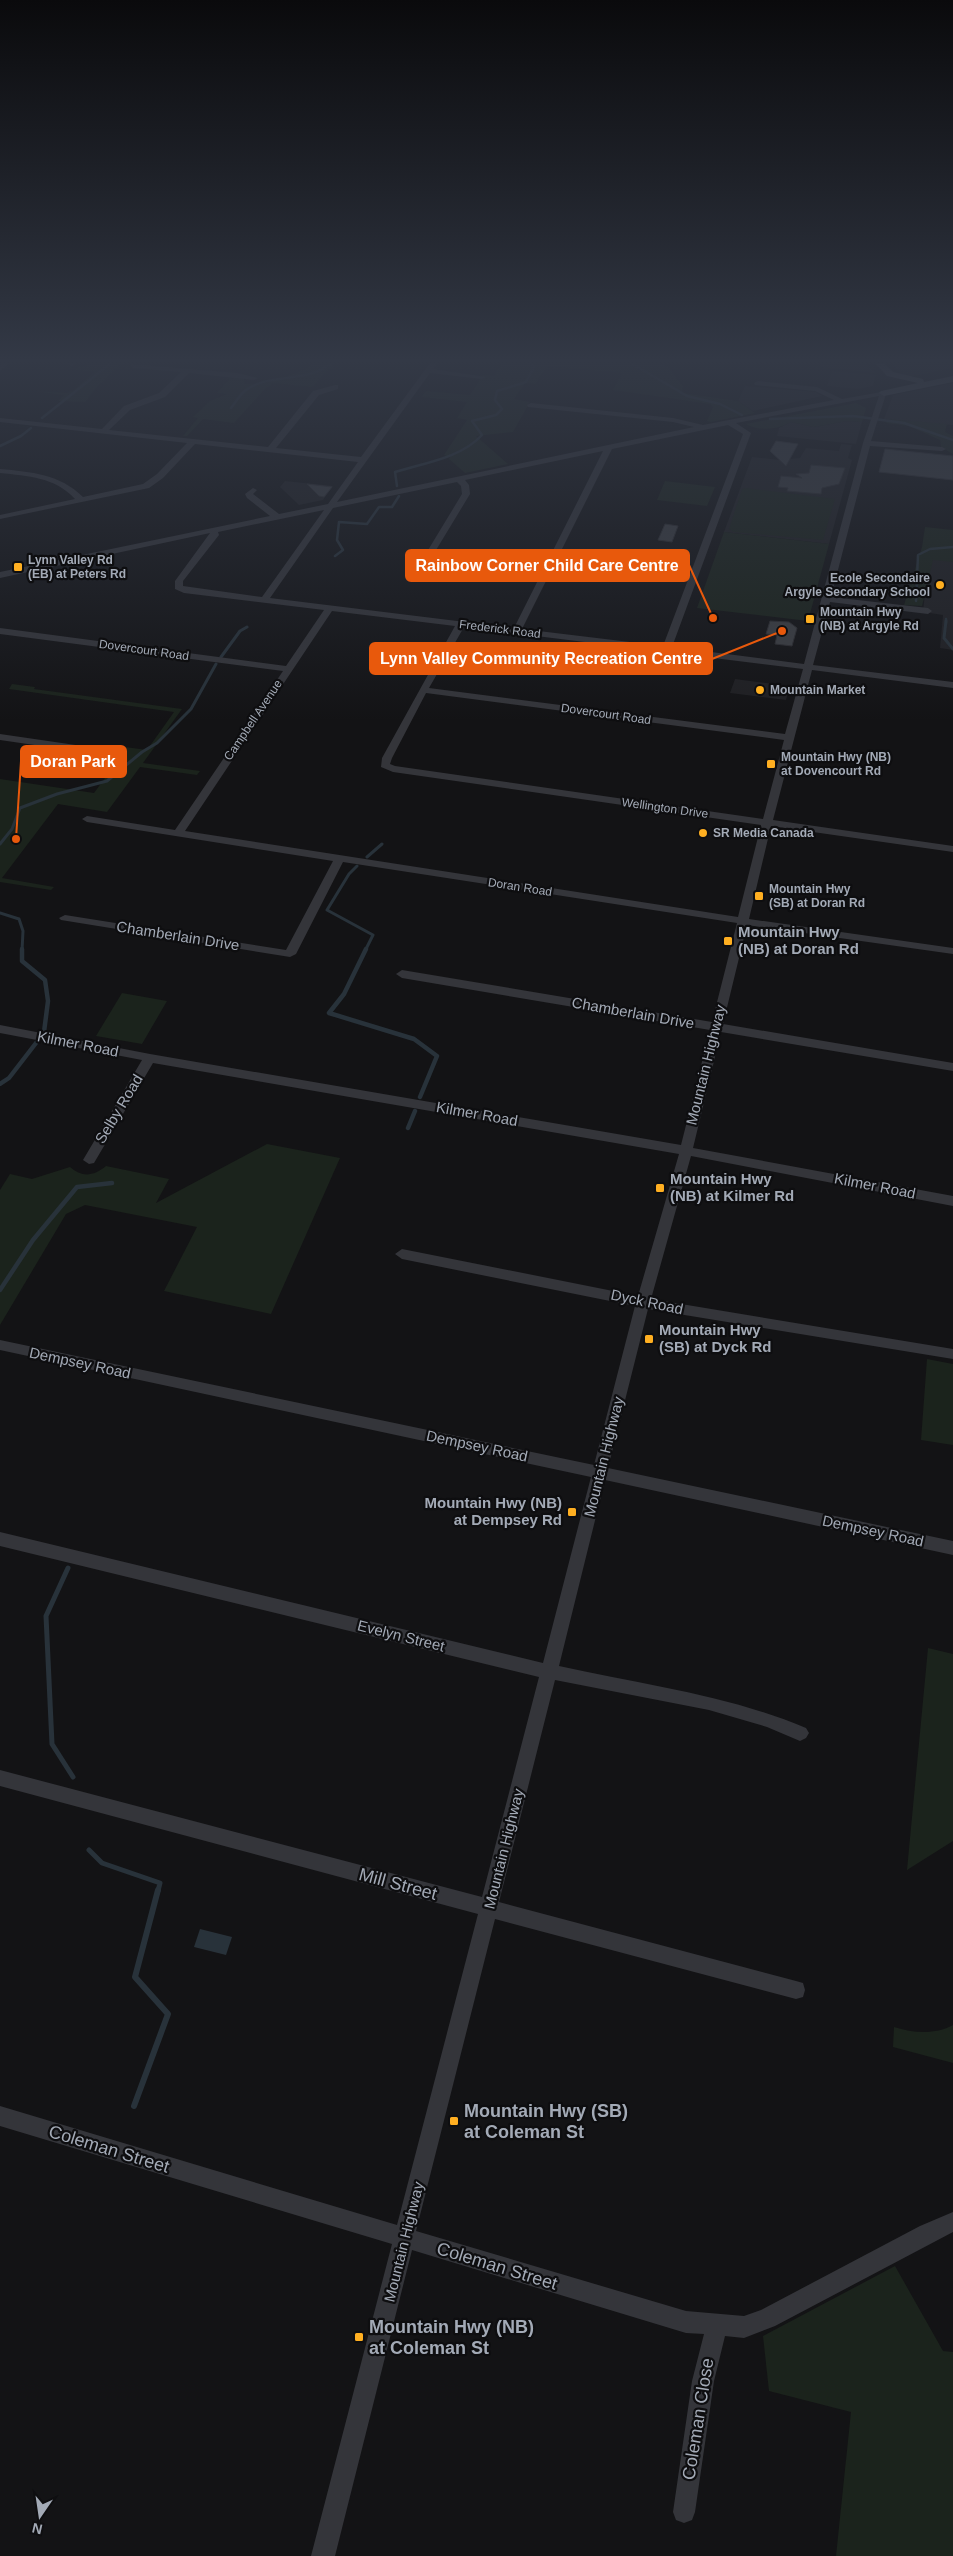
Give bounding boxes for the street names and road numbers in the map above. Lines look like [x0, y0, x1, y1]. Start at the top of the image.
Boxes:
street label: Frederick Road [458, 617, 542, 641]
street label: Dovercourt Road [98, 637, 190, 663]
street label: Campbell Avenue [221, 677, 285, 763]
street label: Dovercourt Road [560, 701, 652, 727]
street label: Wellington Drive [621, 795, 709, 821]
street label: Doran Road [487, 875, 553, 899]
street label: Chamberlain Drive [115, 917, 241, 954]
street label: Chamberlain Drive [570, 993, 696, 1032]
street label: Mountain Highway [682, 1002, 729, 1127]
street label: Kilmer Road [36, 1027, 120, 1060]
street label: Selby Road [91, 1071, 146, 1146]
street label: Kilmer Road [435, 1098, 519, 1129]
street label: Kilmer Road [833, 1169, 917, 1202]
street label: Dyck Road [609, 1286, 685, 1317]
street label: Dempsey Road [28, 1343, 132, 1382]
street label: Mountain Highway [580, 1394, 627, 1519]
street label: Dempsey Road [425, 1426, 529, 1465]
street label: Dempsey Road [821, 1511, 925, 1550]
street label: Evelyn Street [356, 1616, 447, 1655]
street label: Mountain Highway [480, 1786, 527, 1911]
street label: Mill Street [357, 1864, 439, 1904]
street label: Coleman Street [46, 2121, 172, 2177]
street label: Mountain Highway [380, 2179, 427, 2304]
street label: Coleman Street [434, 2238, 560, 2294]
street label: Coleman Close [678, 2357, 718, 2481]

